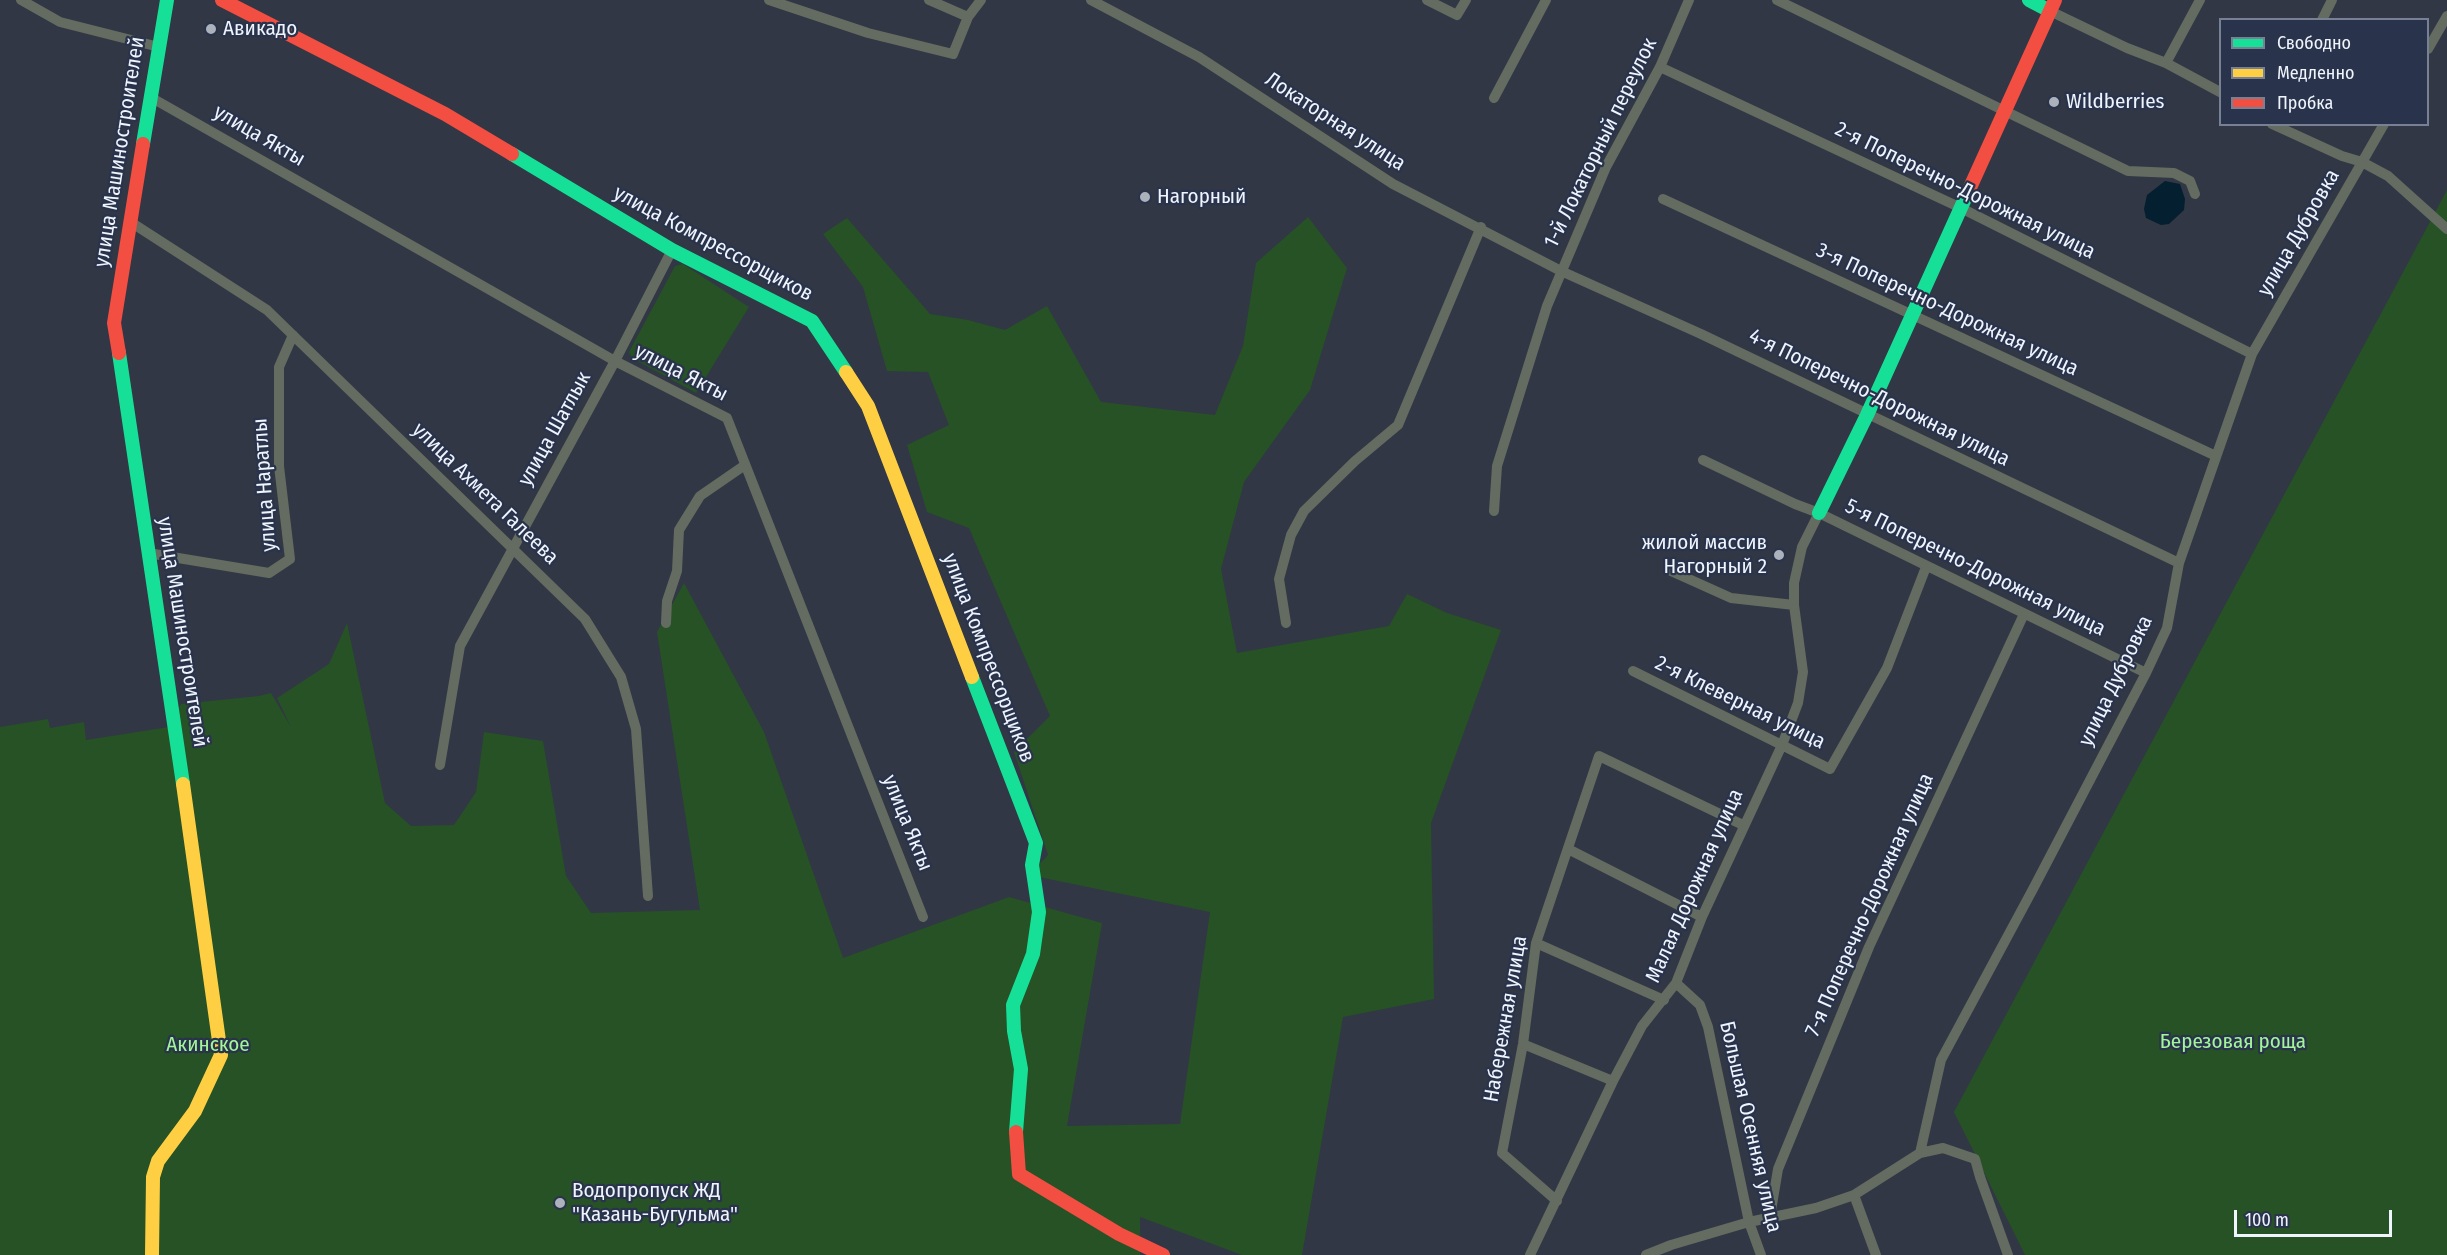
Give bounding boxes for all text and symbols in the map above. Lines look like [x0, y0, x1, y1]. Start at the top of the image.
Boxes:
place label: Авикадо [223, 16, 297, 42]
legend [2219, 18, 2429, 126]
marker: Авикадо [204, 22, 218, 36]
text: Свободно [2277, 32, 2351, 54]
street label: 1-й Локаторный переулок [1539, 34, 1663, 252]
street label: улица Машиностроителей [89, 35, 151, 269]
text: Медленно [2277, 62, 2355, 84]
street label: Локаторная улица [1260, 67, 1410, 177]
place label: Wildberries [2066, 89, 2165, 115]
text: Пробка [2277, 92, 2333, 114]
marker: Wildberries [2047, 95, 2061, 109]
street label: улица Якты [209, 100, 309, 172]
street label: 2-я Поперечно-Дорожная улица [1831, 117, 2099, 265]
street label: улица Дубровка [2253, 165, 2345, 301]
street label: улица Компрессорщиков [609, 181, 817, 307]
place label: Нагорный [1157, 184, 1246, 210]
marker: Нагорный [1138, 190, 1152, 204]
street label: 3-я Поперечно-Дорожная улица [1812, 238, 2082, 382]
street label: 4-я Поперечно-Дорожная улица [1744, 324, 2014, 472]
street label: улица Якты [630, 339, 732, 407]
street label: улица Шатлык [513, 367, 597, 491]
street label: улица Наратлы [248, 417, 282, 553]
street label: улица Ахмета Галеева [407, 418, 563, 570]
street label: 5-я Поперечно-Дорожная улица [1841, 494, 2109, 642]
street label: улица Машиностроителей [151, 515, 213, 749]
place label: жилой массив Нагорный 2 [1642, 530, 1767, 580]
marker: жилой массив Нагорный 2 [1772, 548, 1786, 562]
street label: улица Компрессорщиков [936, 550, 1040, 766]
street label: улица Дубровка [2074, 612, 2158, 750]
street label: 2-я Клеверная улица [1651, 651, 1829, 755]
street label: 7-я Поперечно-Дорожная улица [1800, 769, 1940, 1041]
street label: улица Якты [876, 771, 938, 875]
street label: Малая Дорожная улица [1641, 785, 1749, 987]
street label: Набережная улица [1479, 934, 1533, 1104]
street label: Большая Осенняя улица [1713, 1019, 1787, 1235]
park label: Березовая роща [2160, 1029, 2306, 1055]
park label: Акинское [166, 1032, 250, 1058]
place label: Водопропуск ЖД "Казань-Бугульма" [572, 1178, 738, 1228]
marker: Водопропуск ЖД "Казань-Бугульма" [553, 1196, 567, 1210]
scale bar [2237, 1198, 2394, 1236]
text: 100 m [2245, 1209, 2289, 1231]

